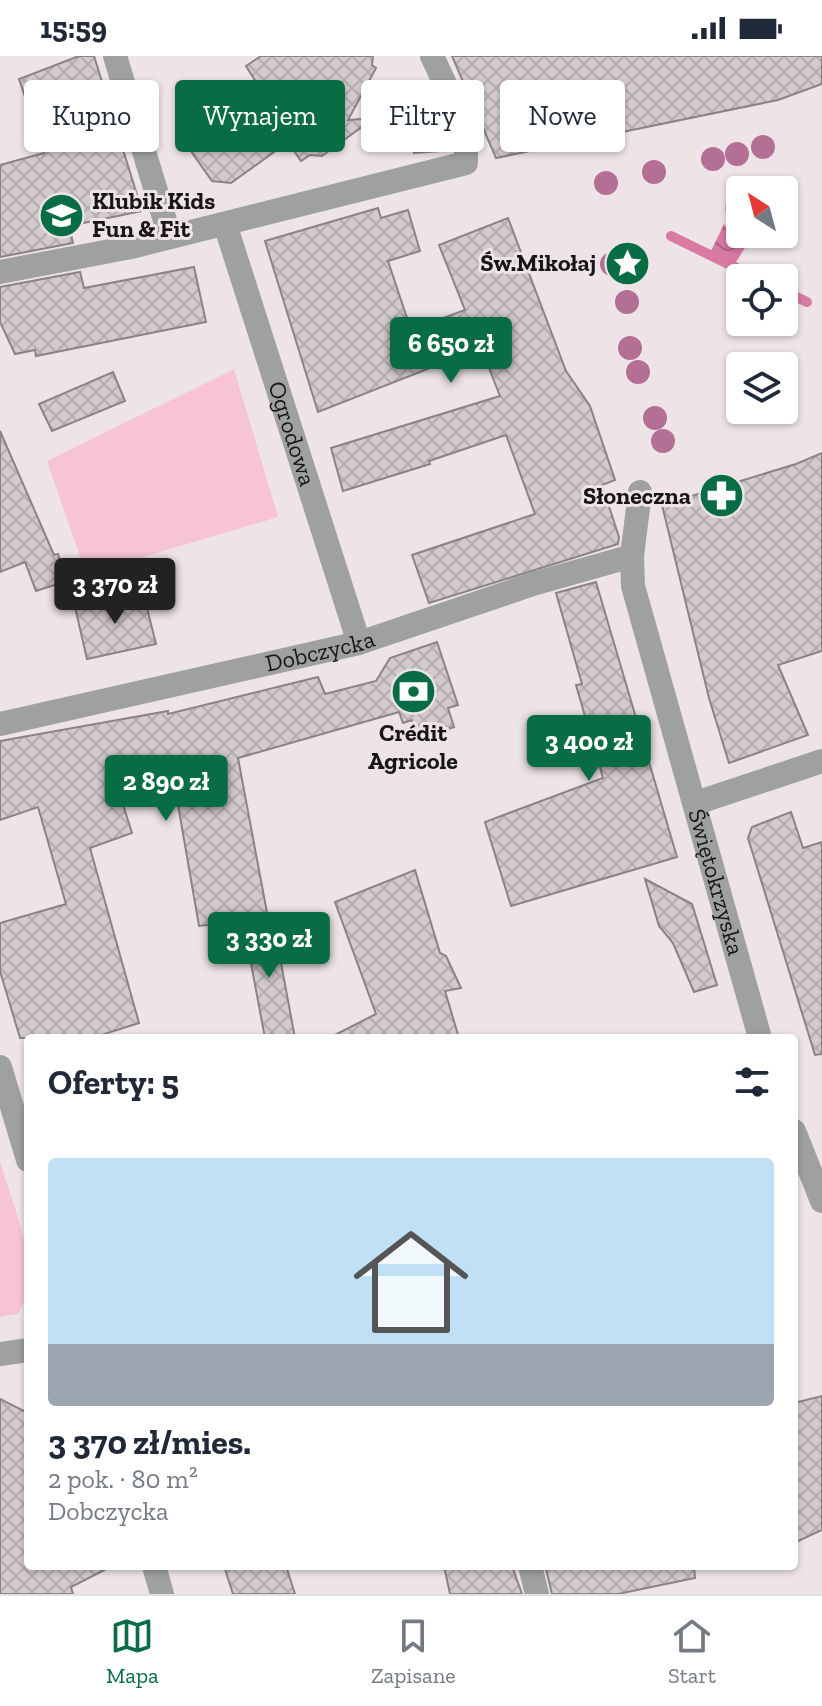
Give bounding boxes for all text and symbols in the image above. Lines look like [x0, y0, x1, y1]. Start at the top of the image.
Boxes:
text: 15:59 [40, 10, 107, 46]
chip: Kupno [24, 80, 159, 152]
chip: Wynajem [175, 80, 345, 152]
chip: Filtry [361, 80, 484, 152]
chip: Nowe [500, 80, 625, 152]
north arrow [726, 176, 798, 248]
map controls [726, 176, 798, 424]
place label: Klubik Kids Fun & Fit [92, 186, 215, 243]
school or university icon: Klubik Kids Fun & Fit [37, 191, 85, 239]
place icon: Św.Mikołaj [603, 239, 651, 287]
place label: Św.Mikołaj [480, 248, 596, 277]
button: locate [726, 264, 798, 336]
pin: 6 650 zł [368, 317, 534, 385]
text: 6 650 zł [408, 327, 494, 359]
button: layers [726, 352, 798, 424]
street label: Ogrodowa [262, 377, 323, 490]
pharmacy icon: Słoneczna [698, 472, 746, 520]
place label: Słoneczna [583, 481, 691, 510]
pin: 3 370 zł [32, 558, 198, 626]
text: 3 370 zł [72, 568, 158, 600]
street label: Dobczycka [262, 624, 379, 678]
bank icon: Crédit Agricole [389, 667, 437, 715]
pin: 3 400 zł [506, 715, 672, 783]
place label: Crédit Agricole [368, 718, 458, 775]
text: 3 400 zł [545, 725, 633, 757]
pin: 2 890 zł [83, 755, 249, 823]
text: 2 890 zł [123, 765, 209, 797]
street label: Świętokrzyska [682, 806, 751, 959]
pin: 3 330 zł [186, 912, 352, 980]
text: 3 330 zł [226, 922, 312, 954]
icon: filters [730, 1060, 774, 1104]
text: Oferty: 5 [48, 1062, 179, 1103]
icon: home [339, 1210, 483, 1354]
text: 3 370 zł/mies. [48, 1422, 251, 1463]
text: 2 pok. · 80 m² [48, 1463, 198, 1495]
text: Dobczycka [48, 1495, 169, 1527]
tab: Mapa [106, 1614, 159, 1689]
tab: Zapisane [371, 1614, 456, 1689]
tab: Start [668, 1614, 716, 1689]

